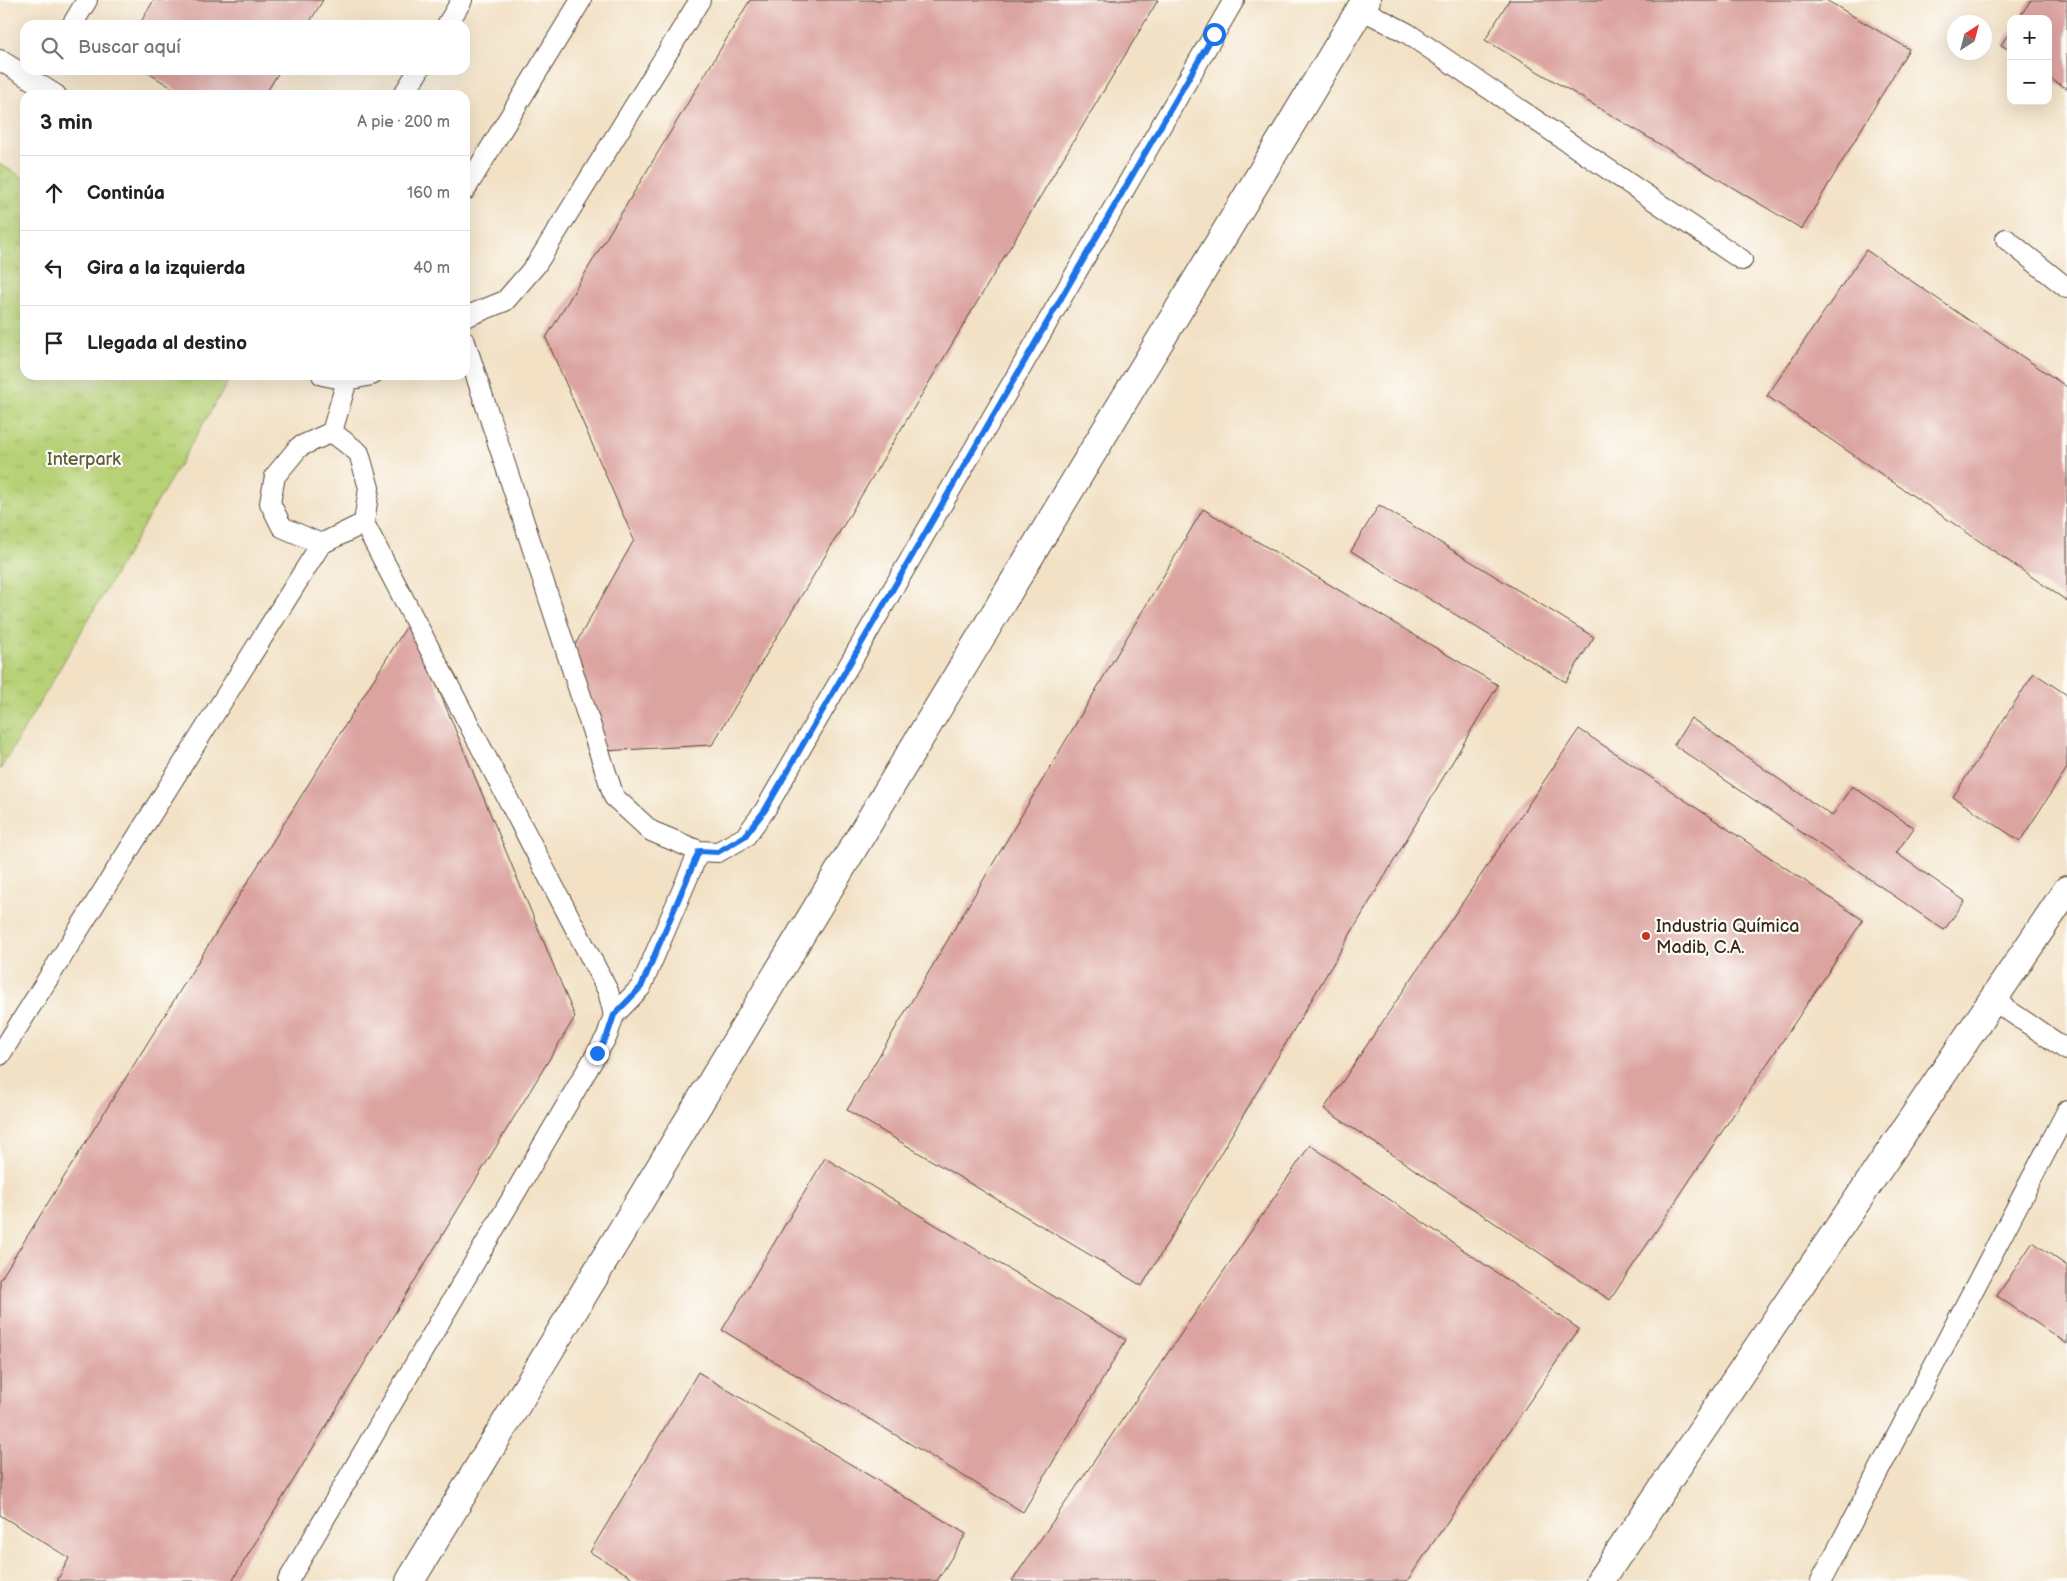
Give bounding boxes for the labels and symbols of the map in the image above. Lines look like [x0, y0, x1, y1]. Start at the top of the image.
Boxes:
north arrow [1947, 15, 1992, 60]
route start [1203, 23, 1226, 46]
park label: Interpark [47, 449, 121, 470]
place label: Industria Química Madib, C.A. [1656, 916, 1799, 958]
marker: Industria Química Madib, C.A. [1640, 930, 1652, 942]
route end [586, 1042, 609, 1065]

